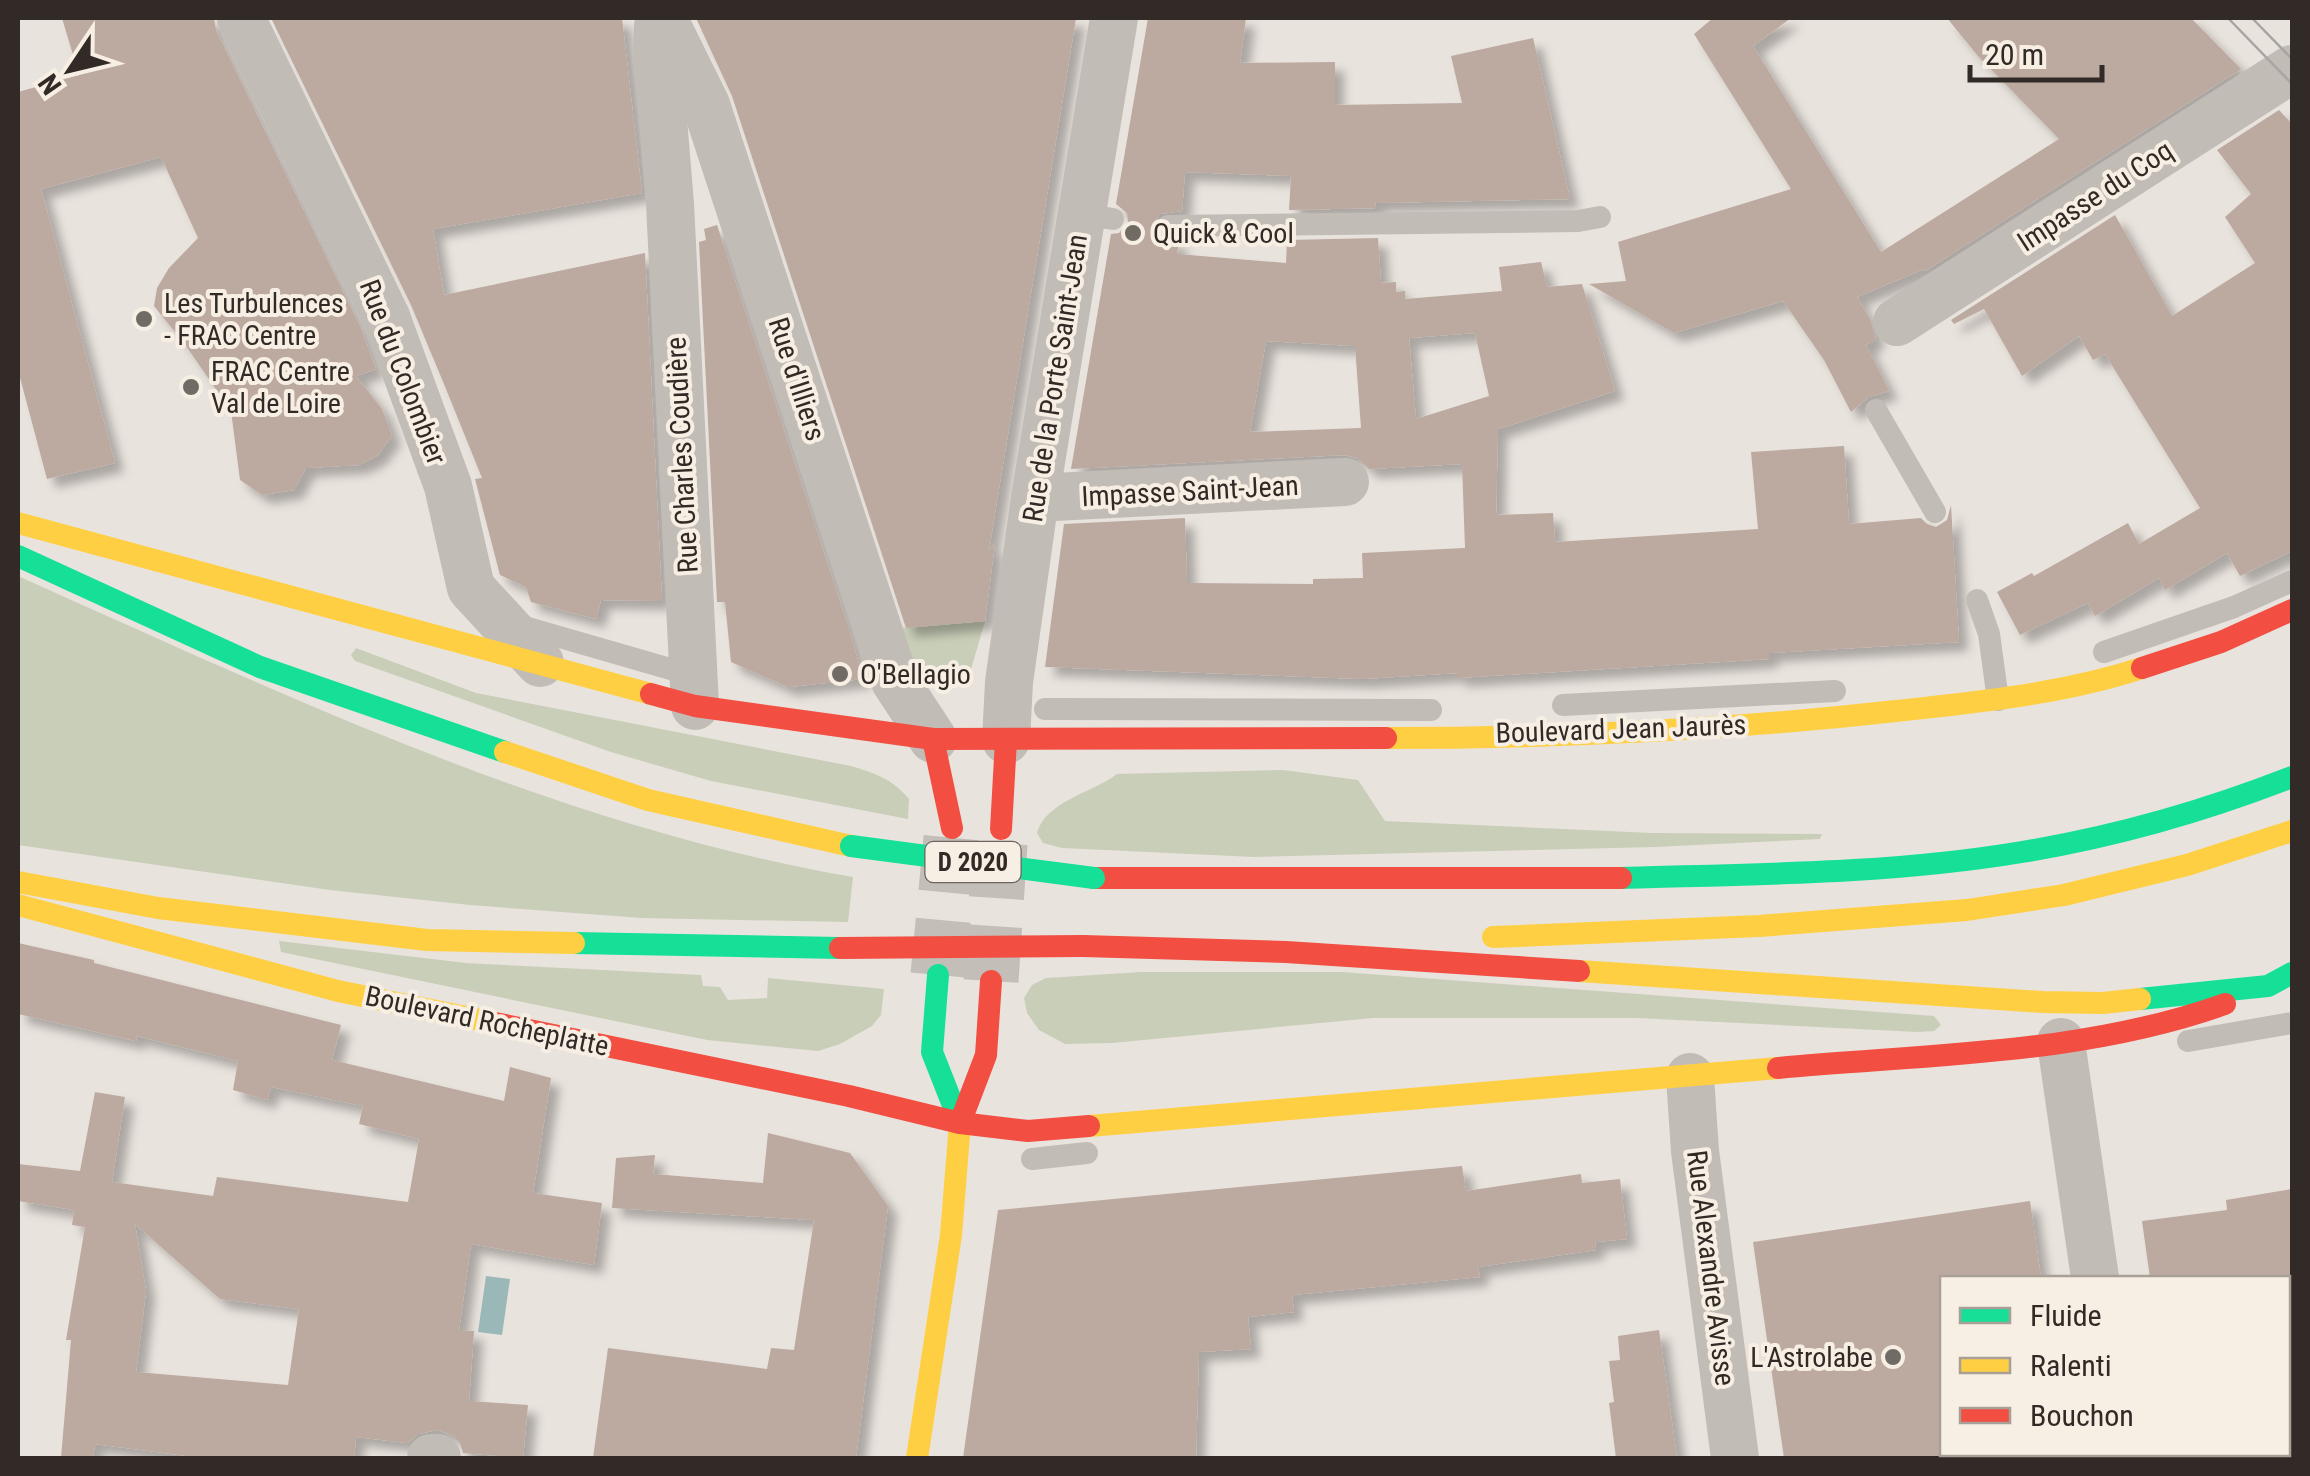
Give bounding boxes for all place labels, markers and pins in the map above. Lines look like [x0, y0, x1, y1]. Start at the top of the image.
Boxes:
place label: Quick & Cool [1153, 217, 1294, 250]
marker: Quick & Cool [1122, 222, 1144, 244]
place label: Les Turbulences - FRAC Centre [164, 287, 344, 352]
marker: Les Turbulences - FRAC Centre [133, 308, 155, 330]
place label: FRAC Centre Val de Loire [211, 355, 350, 420]
marker: FRAC Centre Val de Loire [180, 376, 202, 398]
place label: O'Bellagio [860, 658, 971, 691]
marker: O'Bellagio [829, 663, 851, 685]
place label: L'Astrolabe [1750, 1341, 1873, 1374]
marker: L'Astrolabe [1882, 1346, 1904, 1368]

